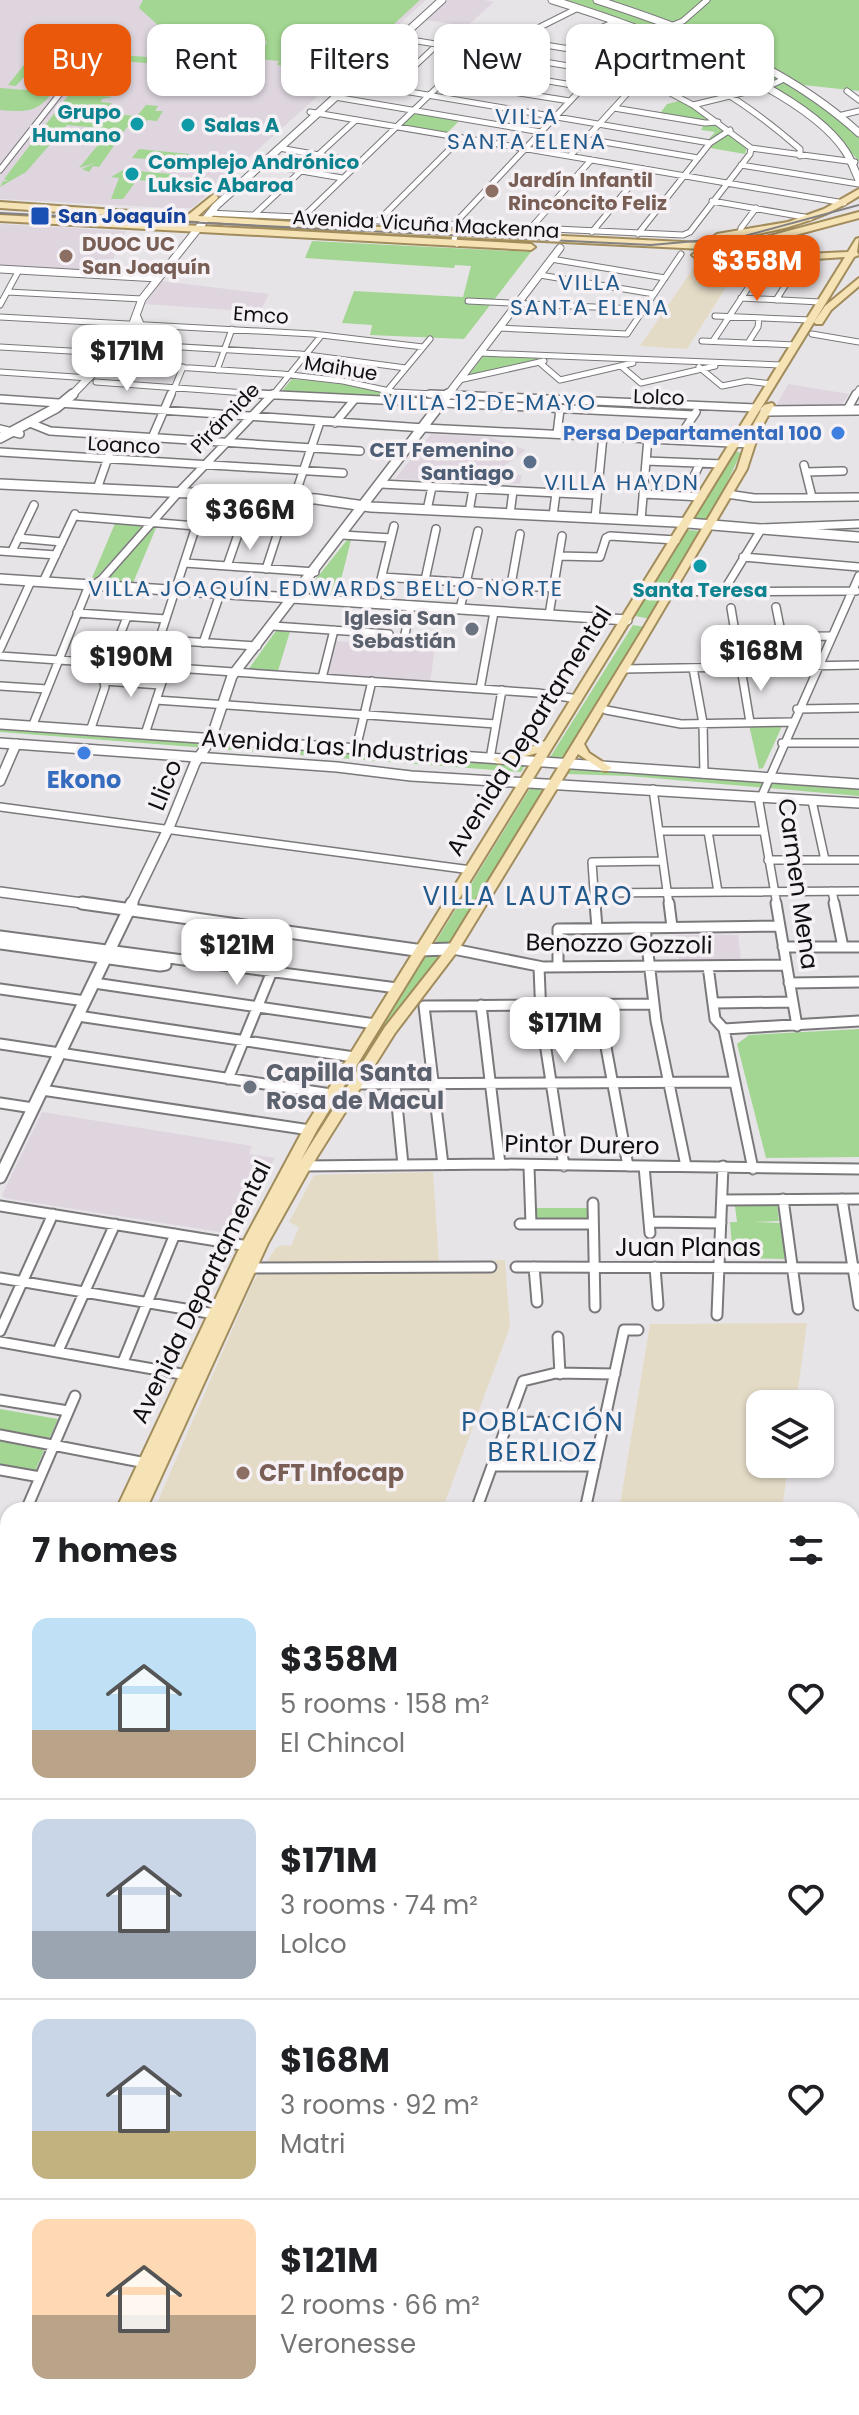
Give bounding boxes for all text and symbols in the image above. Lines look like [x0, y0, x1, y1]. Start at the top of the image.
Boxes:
chip: Buy [24, 24, 131, 96]
chip: Rent [147, 24, 265, 96]
chip: Filters [281, 24, 418, 96]
chip: New [434, 24, 550, 96]
chip: Apartment [566, 24, 774, 96]
place label: Grupo Humano [32, 98, 121, 149]
district label: VILLA SANTA ELENA [447, 101, 607, 157]
place label: Salas A [204, 111, 280, 139]
marker: Grupo Humano [128, 115, 146, 133]
marker: Salas A [179, 116, 197, 134]
place label: Complejo Andrónico Luksic Abaroa [148, 148, 359, 199]
marker: Complejo Andrónico Luksic Abaroa [123, 165, 141, 183]
place label: Jardín Infantil Rinconcito Feliz [508, 166, 667, 217]
marker: Jardín Infantil Rinconcito Feliz [483, 182, 501, 200]
place label: San Joaquín [58, 202, 186, 230]
street label: Avenida Vicuña Mackenna [292, 203, 560, 245]
marker: San Joaquín [29, 205, 51, 227]
place label: DUOC UC San Joaquín [82, 230, 210, 281]
pin: $358M [701, 235, 813, 303]
text: $358M [712, 243, 802, 279]
marker: DUOC UC San Joaquín [57, 247, 75, 265]
district label: VILLA SANTA ELENA [510, 267, 670, 323]
street label: Emco [232, 299, 290, 331]
pin: $171M [71, 325, 183, 393]
text: $171M [90, 333, 164, 369]
street label: Maihue [302, 348, 380, 388]
street label: Pirámide [184, 376, 266, 460]
street label: Lolco [633, 382, 685, 412]
district label: VILLA 12 DE MAYO [383, 387, 597, 418]
place label: Persa Departamental 100 [563, 419, 822, 447]
marker: Persa Departamental 100 [829, 424, 847, 442]
street label: Loanco [87, 429, 161, 461]
place label: CET Femenino Santiago [370, 436, 514, 487]
marker: CET Femenino Santiago [521, 453, 539, 471]
district label: VILLA HAYDN [544, 467, 700, 498]
pin: $366M [194, 484, 306, 552]
text: $366M [205, 492, 295, 528]
marker: Santa Teresa [691, 557, 709, 575]
district label: VILLA JOAQUÍN EDWARDS BELLO NORTE [88, 573, 564, 604]
place label: Santa Teresa [632, 576, 768, 604]
street label: Avenida Departamental [438, 600, 619, 862]
place label: Iglesia San Sebastián [344, 604, 456, 655]
marker: Iglesia San Sebastián [463, 620, 481, 638]
pin: $168M [705, 625, 817, 693]
pin: $190M [75, 631, 187, 699]
text: $168M [719, 633, 803, 669]
text: $190M [89, 639, 173, 675]
street label: Avenida Las Industrias [200, 721, 470, 772]
marker: Ekono [75, 744, 93, 762]
street label: Llico [139, 754, 190, 815]
place label: Ekono [47, 763, 121, 796]
street label: Carmen Mena [770, 796, 827, 971]
district label: VILLA LAUTARO [422, 878, 634, 914]
pin: $121M [181, 919, 293, 987]
street label: Benozzo Gozzoli [525, 925, 713, 962]
text: $121M [199, 927, 275, 963]
pin: $171M [509, 997, 621, 1065]
text: $171M [528, 1005, 602, 1041]
place label: Capilla Santa Rosa de Macul [266, 1056, 444, 1117]
marker: Capilla Santa Rosa de Macul [241, 1078, 259, 1096]
street label: Pintor Durero [504, 1127, 660, 1162]
street label: Avenida Departamental [122, 1155, 279, 1429]
street label: Juan Planas [615, 1231, 761, 1264]
map controls [746, 1390, 834, 1478]
button: layers [746, 1390, 834, 1478]
district label: POBLACIÓN BERLIOZ [461, 1404, 625, 1470]
place label: CFT Infocap [259, 1456, 404, 1489]
marker: CFT Infocap [234, 1464, 252, 1482]
text: 7 homes [32, 1526, 178, 1574]
icon: filters [784, 1528, 828, 1572]
text: $358M [280, 1635, 398, 1683]
icon: home [96, 1650, 192, 1746]
icon: heart [784, 1676, 828, 1720]
text: 5 rooms · 158 m² [280, 1686, 489, 1722]
text: El Chincol [280, 1725, 405, 1761]
text: $171M [280, 1836, 377, 1884]
icon: home [96, 1851, 192, 1947]
icon: heart [784, 1877, 828, 1921]
text: 3 rooms · 74 m² [280, 1887, 478, 1923]
text: Lolco [280, 1926, 347, 1962]
text: $168M [280, 2036, 390, 2084]
icon: home [96, 2051, 192, 2147]
icon: heart [784, 2077, 828, 2121]
text: 3 rooms · 92 m² [280, 2087, 479, 2123]
text: Matri [280, 2126, 346, 2162]
text: $121M [280, 2236, 379, 2284]
icon: home [96, 2251, 192, 2347]
icon: heart [784, 2277, 828, 2321]
text: 2 rooms · 66 m² [280, 2287, 480, 2323]
text: Veronesse [280, 2326, 416, 2362]

